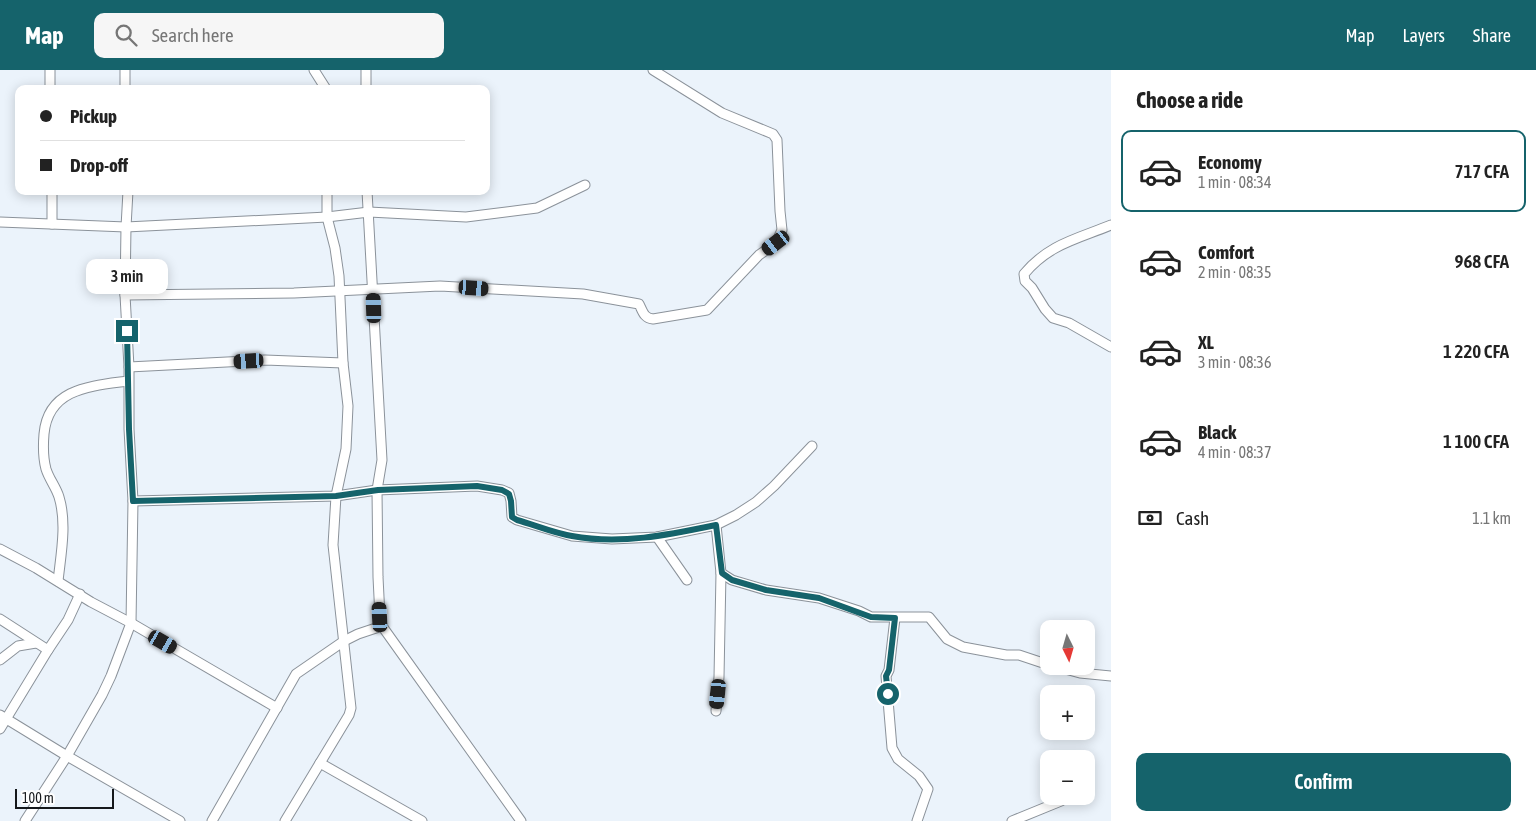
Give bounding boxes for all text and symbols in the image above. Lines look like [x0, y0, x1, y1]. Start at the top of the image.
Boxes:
search box [94, 13, 444, 58]
icon: search [112, 21, 140, 49]
text: Map [25, 22, 64, 49]
text: Search here [152, 24, 234, 46]
text: Map [1345, 25, 1374, 46]
text: Layers [1402, 25, 1445, 46]
text: Share [1473, 25, 1511, 46]
text: Choose a ride [1136, 87, 1243, 113]
text: Pickup [70, 105, 117, 127]
icon: car [1138, 149, 1183, 194]
text: Economy [1198, 151, 1262, 173]
text: Drop-off [70, 154, 128, 176]
text: 717 CFA [1454, 160, 1509, 182]
text: 1 min · 08:34 [1198, 173, 1271, 191]
car [759, 228, 792, 258]
icon: car [1138, 239, 1183, 284]
text: Comfort [1198, 241, 1254, 263]
text: 968 CFA [1454, 250, 1509, 272]
callout: 3 min [86, 258, 168, 294]
text: 2 min · 08:35 [1198, 263, 1271, 281]
text: 3 min [111, 267, 143, 285]
car [458, 279, 489, 297]
car [365, 293, 382, 323]
route end [116, 320, 138, 342]
icon: car [1138, 329, 1183, 374]
text: XL [1198, 331, 1214, 353]
text: 1 220 CFA [1443, 340, 1509, 362]
car [233, 353, 264, 369]
text: 3 min · 08:36 [1198, 353, 1271, 371]
icon: car [1138, 419, 1183, 464]
text: Black [1198, 421, 1236, 443]
text: 1 100 CFA [1443, 430, 1509, 452]
text: 4 min · 08:37 [1198, 443, 1271, 461]
icon: cash [1136, 504, 1164, 532]
text: Cash [1176, 507, 1209, 529]
text: 1.1 km [1472, 509, 1511, 527]
car [371, 602, 388, 632]
north arrow [1040, 620, 1095, 675]
map controls [1040, 620, 1095, 805]
car [146, 628, 179, 656]
car [708, 678, 727, 710]
route start [877, 683, 899, 705]
button: + [1040, 685, 1095, 740]
button: − [1040, 750, 1095, 805]
button: Confirm [1136, 753, 1511, 811]
scale bar [15, 786, 114, 809]
text: 100 m [22, 790, 54, 806]

